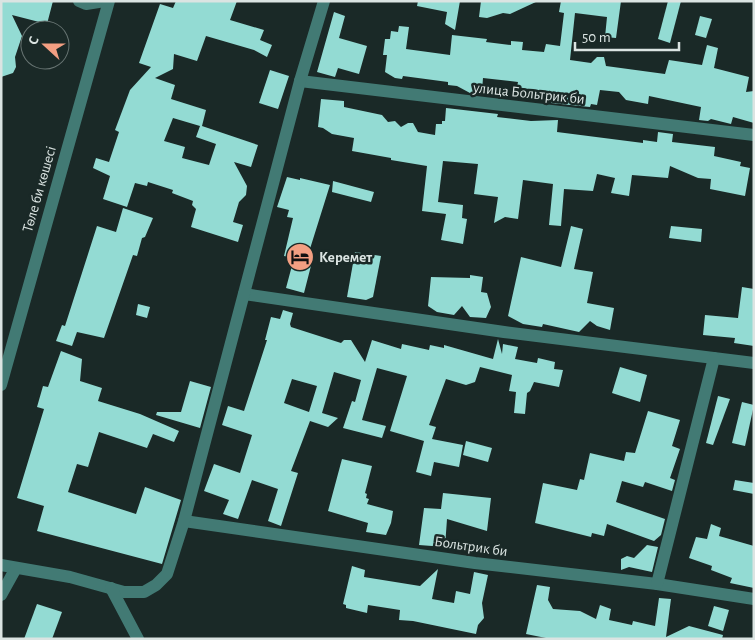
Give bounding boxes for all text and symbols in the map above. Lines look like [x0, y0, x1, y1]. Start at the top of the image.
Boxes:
north arrow [20, 20, 70, 70]
scale bar [575, 20, 679, 52]
text: 50 m [582, 30, 611, 45]
text: С [26, 34, 42, 47]
street label: улица Больтрик би [472, 80, 585, 107]
street label: Төле би көшесі [20, 145, 59, 234]
hotel icon: Керемет [285, 242, 315, 272]
place label: Керемет [319, 250, 372, 265]
street label: Больтрик би [433, 534, 508, 559]

